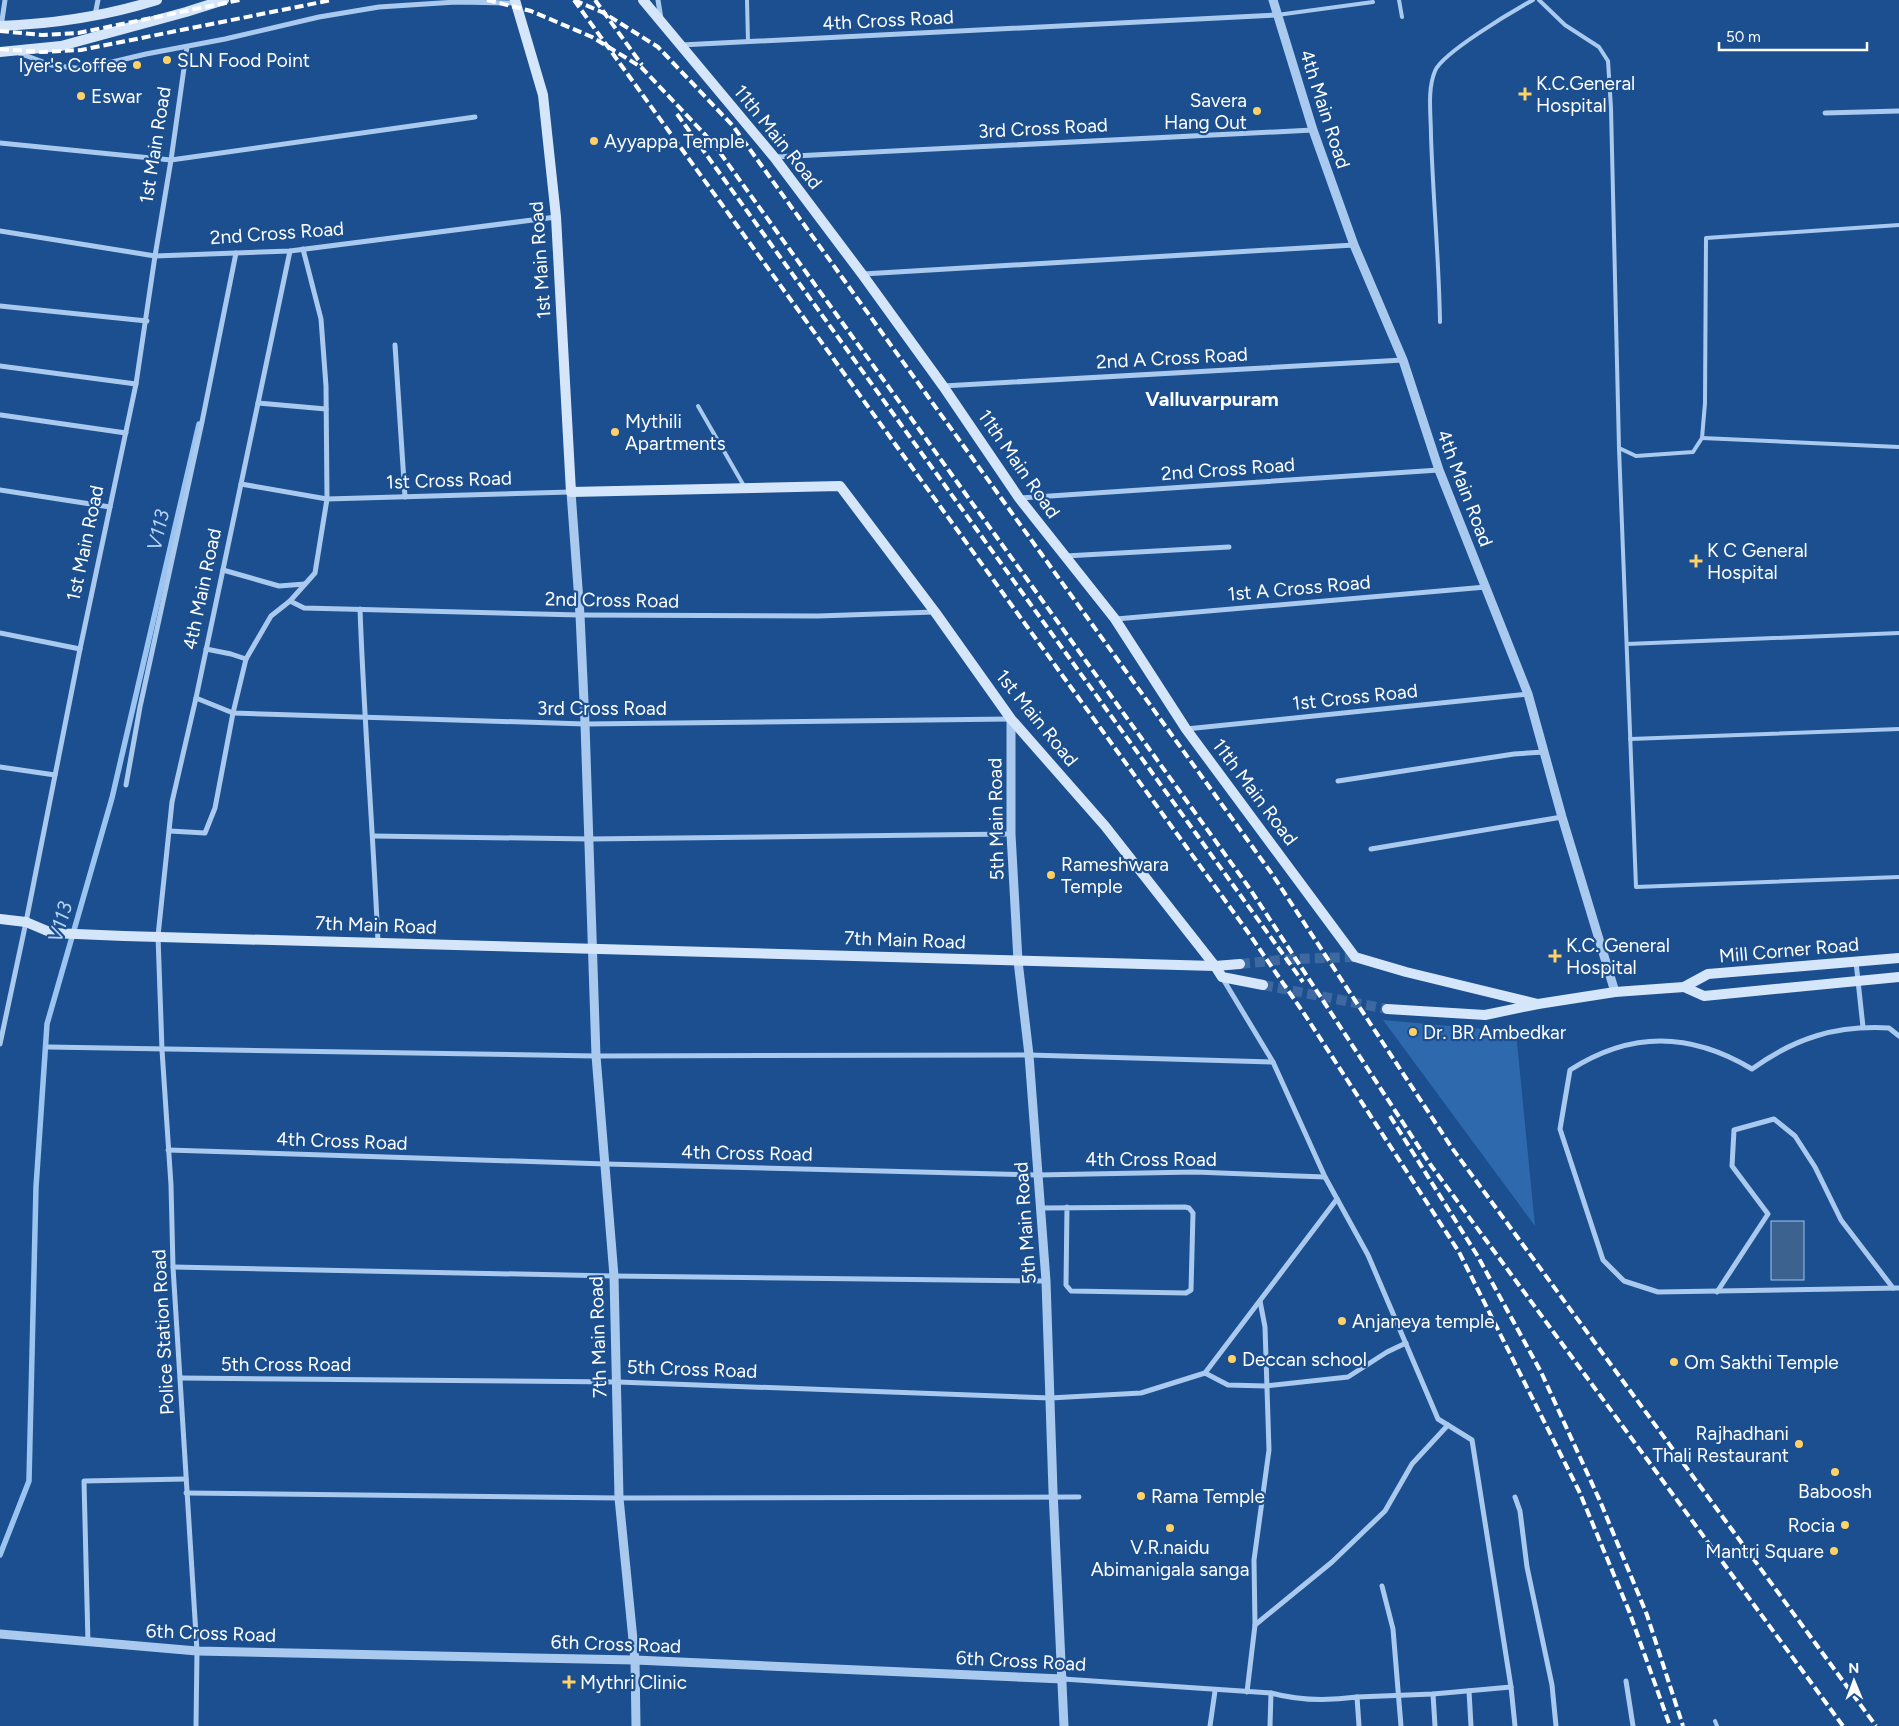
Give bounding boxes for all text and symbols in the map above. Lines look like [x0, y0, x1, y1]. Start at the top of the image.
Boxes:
street label: 4th Cross Road [822, 5, 954, 35]
scale bar [1719, 20, 1866, 52]
text: 50 m [1726, 28, 1761, 46]
street label: 4th Main Road [1295, 47, 1355, 171]
place label: SLN Food Point [177, 49, 310, 72]
place label: Iyer's Coffee [19, 54, 127, 77]
marker: SLN Food Point [161, 54, 173, 66]
marker: Iyer's Coffee [131, 59, 143, 71]
place label: K.C.General Hospital [1536, 72, 1635, 117]
street label: 11th Main Road [729, 80, 827, 194]
place label: Eswar [91, 85, 142, 108]
street label: 1st Main Road [134, 85, 176, 205]
marker: K.C.General Hospital [1518, 87, 1532, 101]
place label: Savera Hang Out [1164, 89, 1247, 134]
marker: Eswar [75, 90, 87, 102]
marker: Savera Hang Out [1251, 105, 1263, 117]
street label: 3rd Cross Road [978, 113, 1108, 143]
place label: Ayyappa Temple [604, 130, 745, 153]
marker: Ayyappa Temple [588, 135, 600, 147]
street label: 1st Main Road [524, 200, 556, 320]
street label: 2nd Cross Road [209, 217, 345, 249]
street label: 2nd A Cross Road [1096, 343, 1248, 373]
district label: Valluvarpuram [1145, 387, 1279, 411]
street label: 11th Main Road [973, 405, 1065, 523]
place label: Mythili Apartments [625, 410, 726, 455]
marker: Mythili Apartments [609, 426, 621, 438]
street label: 4th Main Road [1432, 426, 1498, 550]
street label: 2nd Cross Road [1160, 453, 1296, 485]
street label: 1st Cross Road [386, 466, 512, 494]
street label: 1st Main Road [62, 483, 108, 603]
water label: V113 [142, 507, 174, 553]
street label: 4th Main Road [178, 526, 226, 652]
place label: K C General Hospital [1707, 539, 1808, 584]
marker: K C General Hospital [1689, 554, 1703, 568]
street label: 1st A Cross Road [1227, 570, 1371, 606]
street label: 2nd Cross Road [545, 587, 679, 613]
street label: 1st Main Road [991, 665, 1083, 771]
street label: 1st Cross Road [1291, 679, 1419, 715]
street label: 3rd Cross Road [537, 697, 667, 720]
street label: 11th Main Road [1207, 734, 1303, 850]
street label: 5th Main Road [983, 758, 1009, 880]
place label: Rameshwara Temple [1061, 853, 1169, 898]
marker: Rameshwara Temple [1045, 869, 1057, 881]
water label: V113 [43, 899, 77, 945]
street label: 7th Main Road [315, 911, 437, 939]
street label: 7th Main Road [844, 926, 966, 954]
street label: Mill Corner Road [1718, 932, 1860, 968]
place label: K.C. General Hospital [1566, 934, 1670, 979]
marker: K.C. General Hospital [1548, 949, 1562, 963]
place label: Dr. BR Ambedkar [1423, 1021, 1567, 1044]
marker: Dr. BR Ambedkar [1407, 1026, 1419, 1038]
street label: 4th Cross Road [276, 1127, 408, 1155]
street label: 4th Cross Road [681, 1140, 813, 1166]
street label: 4th Cross Road [1085, 1148, 1217, 1171]
street label: 5th Main Road [1009, 1161, 1041, 1285]
street label: Police Station Road [147, 1249, 179, 1415]
street label: 7th Main Road [584, 1276, 612, 1398]
place label: Anjaneya temple [1352, 1310, 1495, 1333]
marker: Anjaneya temple [1336, 1315, 1348, 1327]
place label: Deccan school [1242, 1348, 1367, 1371]
place label: Om Sakthi Temple [1684, 1351, 1839, 1374]
street label: 5th Cross Road [221, 1353, 351, 1376]
marker: Deccan school [1226, 1353, 1238, 1365]
street label: 5th Cross Road [626, 1355, 758, 1383]
marker: Om Sakthi Temple [1668, 1356, 1680, 1368]
place label: Rajhadhani Thali Restaurant [1652, 1422, 1789, 1467]
marker: Rajhadhani Thali Restaurant [1793, 1438, 1805, 1450]
marker: Baboosh [1829, 1466, 1841, 1478]
place label: Baboosh [1798, 1480, 1872, 1503]
place label: Rama Temple [1151, 1485, 1265, 1508]
marker: Rama Temple [1135, 1490, 1147, 1502]
place label: Rocia [1788, 1514, 1835, 1537]
marker: Rocia [1839, 1519, 1851, 1531]
marker: V.R.naidu Abimanigala sanga [1164, 1522, 1176, 1534]
place label: V.R.naidu Abimanigala sanga [1091, 1536, 1249, 1581]
place label: Mantri Square [1705, 1540, 1824, 1563]
marker: Mantri Square [1828, 1545, 1840, 1557]
street label: 6th Cross Road [145, 1619, 277, 1647]
street label: 6th Cross Road [550, 1630, 682, 1658]
street label: 6th Cross Road [955, 1646, 1087, 1676]
north arrow [1829, 1656, 1879, 1706]
text: N [1848, 1660, 1859, 1677]
place label: Mythri Clinic [580, 1671, 687, 1694]
marker: Mythri Clinic [562, 1675, 576, 1689]

